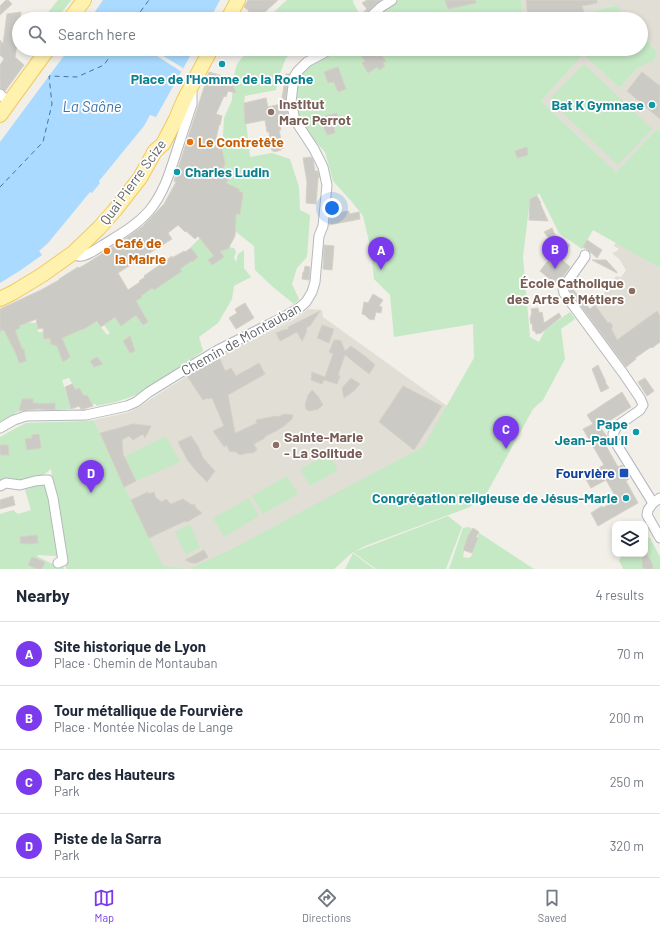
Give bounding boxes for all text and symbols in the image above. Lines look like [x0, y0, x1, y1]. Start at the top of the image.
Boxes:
search box [12, 12, 648, 56]
icon: search [26, 23, 48, 45]
text: Search here [58, 25, 136, 43]
marker: Place de l'Homme de la Roche [217, 59, 227, 69]
place label: Place de l'Homme de la Roche [131, 70, 314, 87]
place label: Institut Marc Perrot [279, 95, 351, 128]
place label: Bat K Gymnase [551, 96, 644, 113]
water label: La Saône [63, 97, 122, 115]
marker: Bat K Gymnase [647, 100, 657, 110]
marker: Institut Marc Perrot [266, 107, 276, 117]
place label: Le Contretête [198, 133, 284, 150]
street label: Quai Pierre Scize [96, 136, 169, 228]
marker: Le Contretête [185, 137, 195, 147]
place label: Charles Ludin [185, 163, 270, 180]
marker: Charles Ludin [172, 167, 182, 177]
your location [322, 198, 342, 218]
place label: Café de la Mairie [115, 234, 167, 267]
pin: B [542, 236, 568, 269]
pin: A [368, 237, 394, 270]
marker: Café de la Mairie [102, 246, 112, 256]
place label: École Catholique des Arts et Métiers [507, 274, 624, 307]
marker: École Catholique des Arts et Métiers [627, 286, 637, 296]
street label: Chemin de Montauban [178, 299, 304, 379]
place label: Pape Jean-Paul II [555, 415, 628, 448]
pin: C [493, 416, 519, 449]
marker: Pape Jean-Paul II [631, 427, 641, 437]
place label: Sainte-Marie - La Solitude [284, 428, 364, 461]
marker: Sainte-Marie - La Solitude [271, 440, 281, 450]
pin: D [78, 460, 104, 493]
place label: Fourvière [556, 464, 615, 481]
marker: Fourvière [618, 467, 630, 479]
place label: Congrégation religieuse de Jésus-Marie [372, 489, 618, 506]
marker: Congrégation religieuse de Jésus-Marie [621, 493, 631, 503]
map controls [612, 521, 648, 557]
button: layers [612, 521, 648, 557]
text: Nearby [16, 585, 70, 605]
text: 4 results [596, 587, 644, 603]
text: Site historique de Lyon [54, 637, 206, 655]
text: A [25, 646, 33, 662]
text: 70 m [617, 646, 644, 662]
text: Place · Chemin de Montauban [54, 655, 217, 671]
text: Tour métallique de Fourvière [54, 701, 243, 719]
text: B [25, 710, 33, 726]
text: 200 m [609, 710, 644, 726]
text: Place · Montée Nicolas de Lange [54, 719, 233, 735]
text: Parc des Hauteurs [54, 765, 175, 783]
text: C [25, 774, 33, 790]
text: 250 m [610, 774, 644, 790]
text: Park [54, 783, 80, 799]
text: Piste de la Sarra [54, 829, 161, 847]
text: D [25, 838, 33, 854]
text: 320 m [610, 838, 644, 854]
text: Park [54, 847, 80, 863]
tab: Map [93, 887, 115, 924]
tab: Directions [302, 887, 351, 924]
tab: Saved [538, 887, 567, 924]

